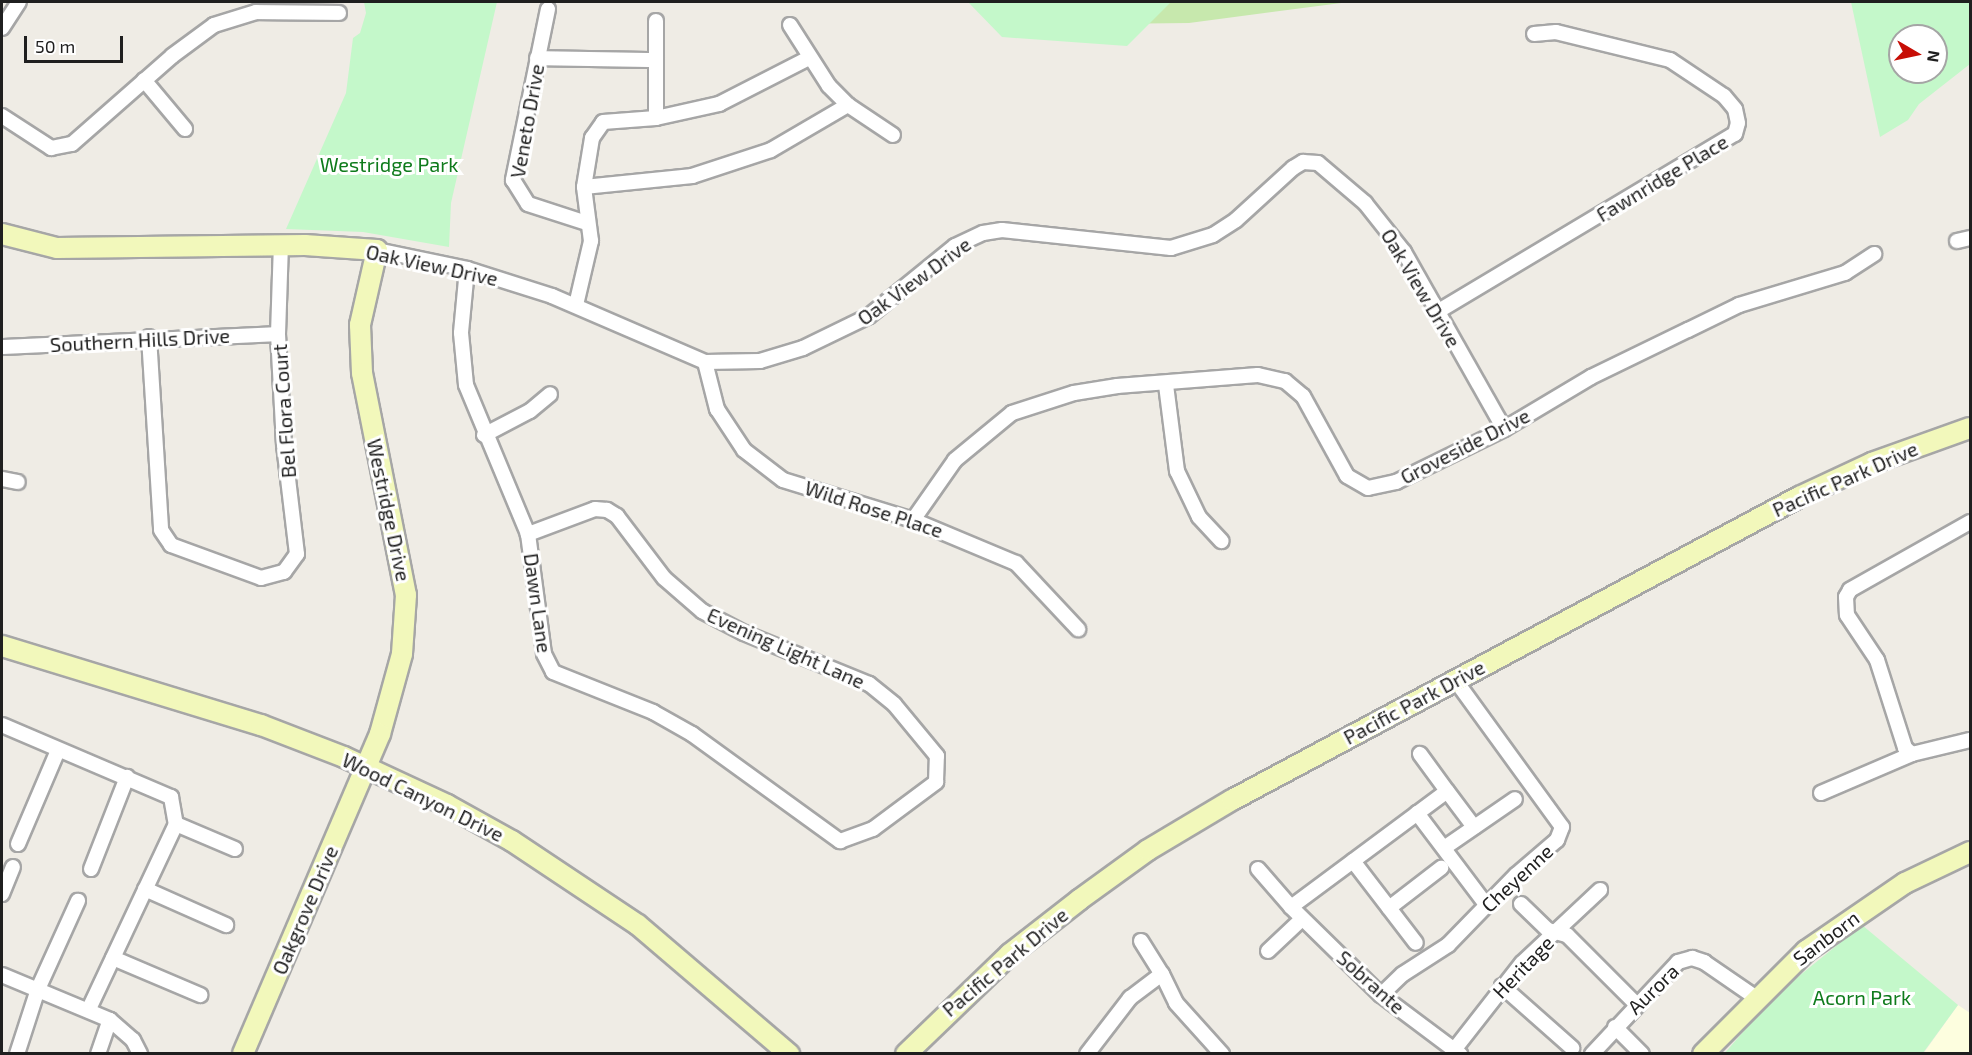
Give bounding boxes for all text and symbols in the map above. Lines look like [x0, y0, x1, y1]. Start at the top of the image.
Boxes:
scale bar [27, 24, 126, 62]
north arrow [1888, 24, 1948, 84]
text: 50 m [35, 35, 75, 57]
text: N [1924, 49, 1945, 64]
street label: Veneto Drive [505, 62, 549, 180]
street label: Fawnridge Place [1592, 129, 1732, 227]
park label: Westridge Park [320, 152, 458, 176]
street label: Oak View Drive [1376, 224, 1466, 352]
street label: Oak View Drive [852, 232, 976, 330]
street label: Oak View Drive [363, 239, 501, 291]
street label: Southern Hills Drive [49, 323, 231, 357]
street label: Bel Flora Court [267, 343, 301, 479]
street label: Groveside Drive [1396, 403, 1534, 489]
street label: Westridge Drive [362, 436, 416, 584]
street label: Pacific Park Drive [1769, 436, 1921, 522]
street label: Wild Rose Place [802, 475, 946, 543]
street label: Dawn Lane [519, 552, 557, 654]
street label: Evening Light Lane [703, 602, 869, 694]
street label: Pacific Park Drive [1339, 655, 1489, 749]
street label: Wood Canyon Drive [338, 748, 508, 846]
street label: Cheyenne [1476, 839, 1558, 917]
street label: Oakgrove Drive [267, 842, 343, 978]
street label: Pacific Park Drive [937, 902, 1073, 1022]
street label: Sanborn [1788, 905, 1864, 971]
street label: Heritage [1487, 931, 1559, 1003]
street label: Sobrante [1332, 945, 1410, 1019]
street label: Aurora [1622, 959, 1684, 1019]
park label: Acorn Park [1813, 985, 1911, 1009]

